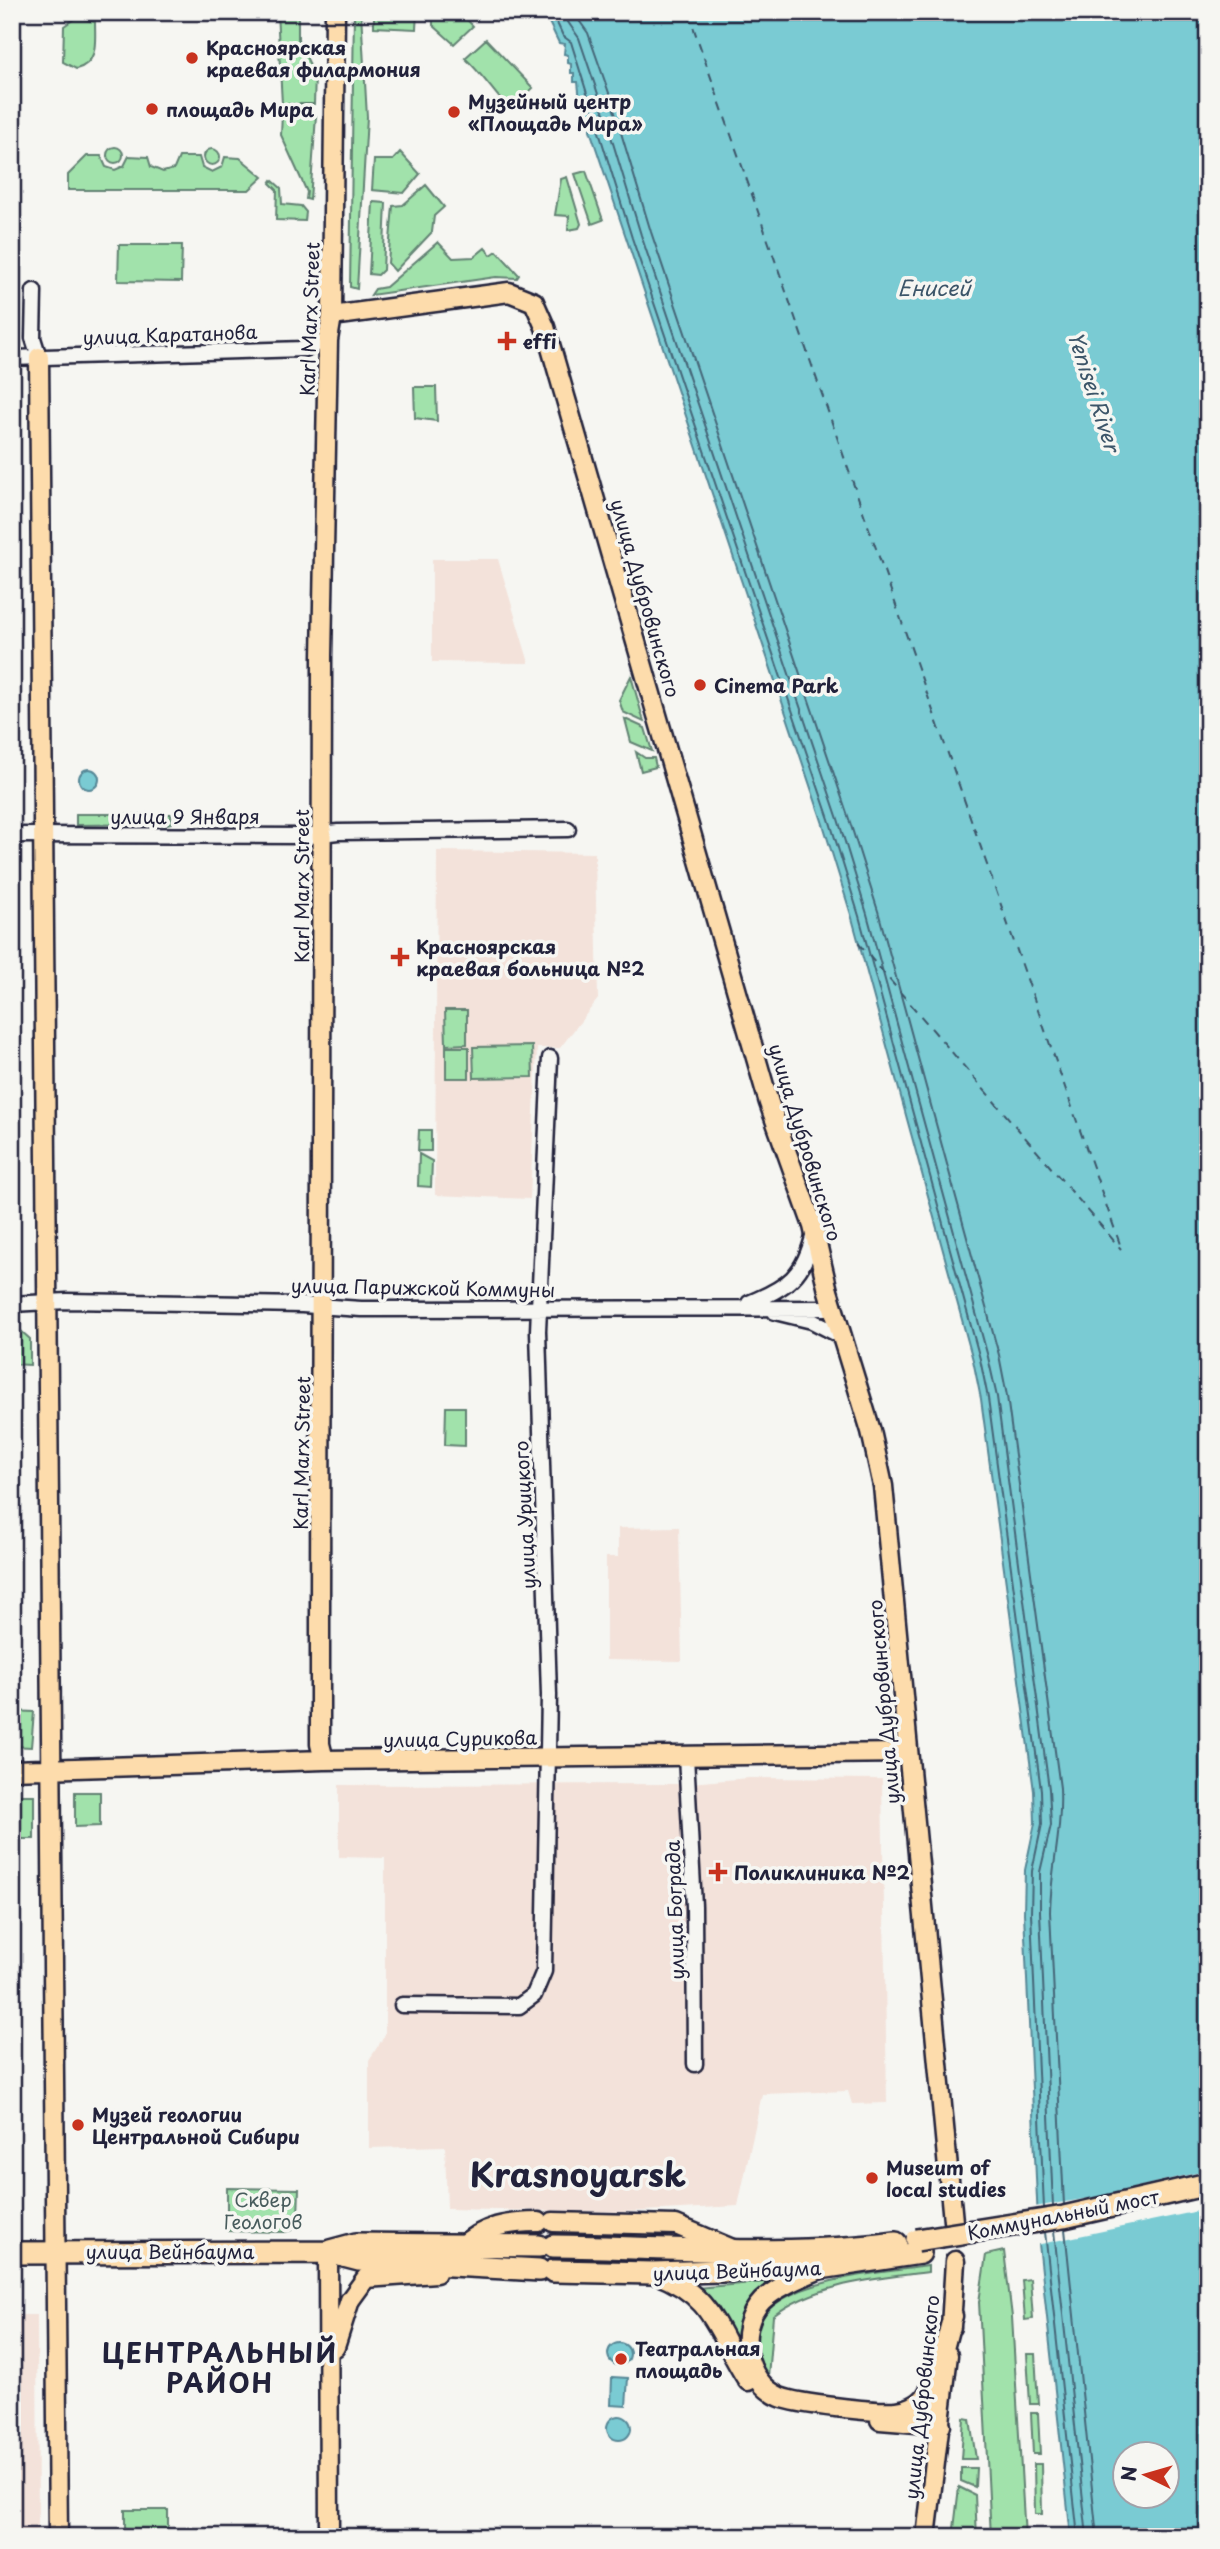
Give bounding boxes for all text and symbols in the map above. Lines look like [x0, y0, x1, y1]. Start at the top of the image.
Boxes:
place label: Красноярская краевая филармония [206, 33, 421, 83]
marker: Красноярская краевая филармония [184, 50, 200, 66]
place label: Музейный центр «Площадь Мира» [468, 87, 643, 137]
place label: площадь Мира [166, 95, 314, 123]
marker: площадь Мира [144, 101, 160, 117]
marker: Музейный центр «Площадь Мира» [446, 104, 462, 120]
street label: Karl Marx Street [292, 242, 326, 396]
water label: Енисей [897, 271, 973, 303]
street label: улица Каратанова [82, 317, 258, 351]
place label: effi [523, 327, 557, 355]
water label: Yenisei River [1061, 327, 1130, 457]
marker: effi [497, 331, 517, 351]
street label: улица Дубровинского [604, 495, 688, 701]
place label: Cinema Park [714, 671, 839, 699]
marker: Cinema Park [692, 677, 708, 693]
street label: улица 9 Января [110, 802, 260, 830]
street label: Karl Marx Street [287, 809, 315, 963]
place label: Красноярская краевая больница №2 [416, 932, 645, 982]
marker: Красноярская краевая больница №2 [390, 947, 410, 967]
street label: улица Дубровинского [763, 1040, 849, 1244]
street label: улица Парижской Коммуны [291, 1271, 555, 1303]
street label: Karl Marx Street [286, 1376, 316, 1530]
street label: улица Урицкого [506, 1440, 542, 1590]
street label: улица Дубровинского [860, 1599, 906, 1805]
street label: улица Сурикова [383, 1723, 537, 1753]
street label: улица Бограда [658, 1840, 690, 1980]
place label: Поликлиника №2 [734, 1858, 910, 1886]
marker: Поликлиника №2 [708, 1862, 728, 1882]
place label: Музей геологии Центральной Сибири [92, 2100, 300, 2150]
marker: Музей геологии Центральной Сибири [70, 2117, 86, 2133]
district label: Krasnoyarsk [470, 2148, 686, 2198]
place label: Museum of local studies [886, 2153, 1006, 2203]
marker: Museum of local studies [864, 2170, 880, 2186]
street label: Коммунальный мост [965, 2182, 1162, 2246]
park label: Сквер Геологов [224, 2185, 302, 2235]
street label: улица Вейнбаума [86, 2237, 255, 2265]
street label: улица Вейнбаума [652, 2253, 822, 2287]
street label: улица Дубровинского [896, 2293, 946, 2501]
district label: ЦЕНТРАЛЬНЫЙ РАЙОН [102, 2333, 338, 2402]
place label: Театральная площадь [635, 2334, 761, 2384]
marker: Театральная площадь [613, 2351, 629, 2367]
north arrow [1112, 2440, 1182, 2510]
text: N [1113, 2465, 1143, 2482]

